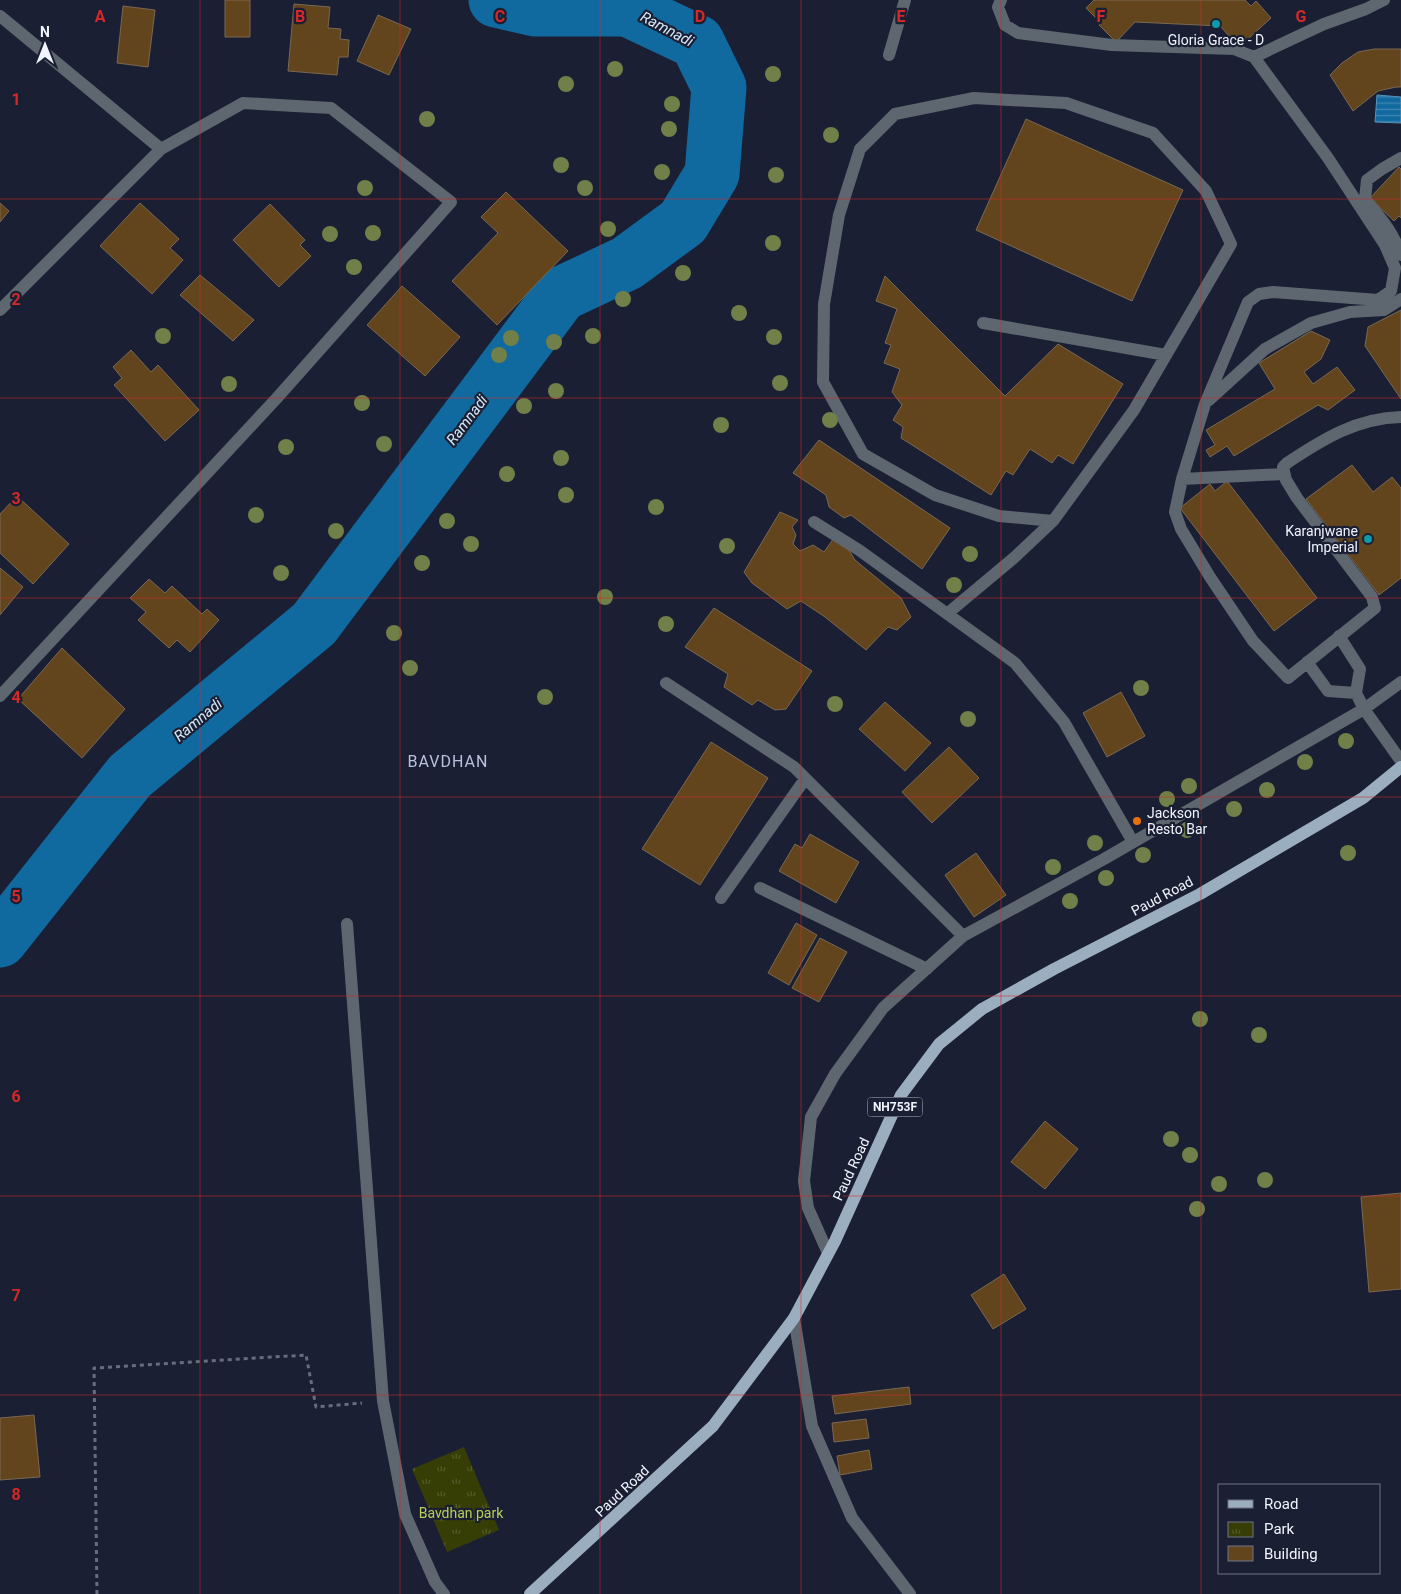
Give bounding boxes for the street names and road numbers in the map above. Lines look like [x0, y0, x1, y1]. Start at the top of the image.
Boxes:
street label: Paud Road [1128, 873, 1196, 919]
road number: NH753F [868, 1098, 922, 1116]
street label: Paud Road [829, 1135, 873, 1203]
street label: Paud Road [592, 1462, 652, 1520]

